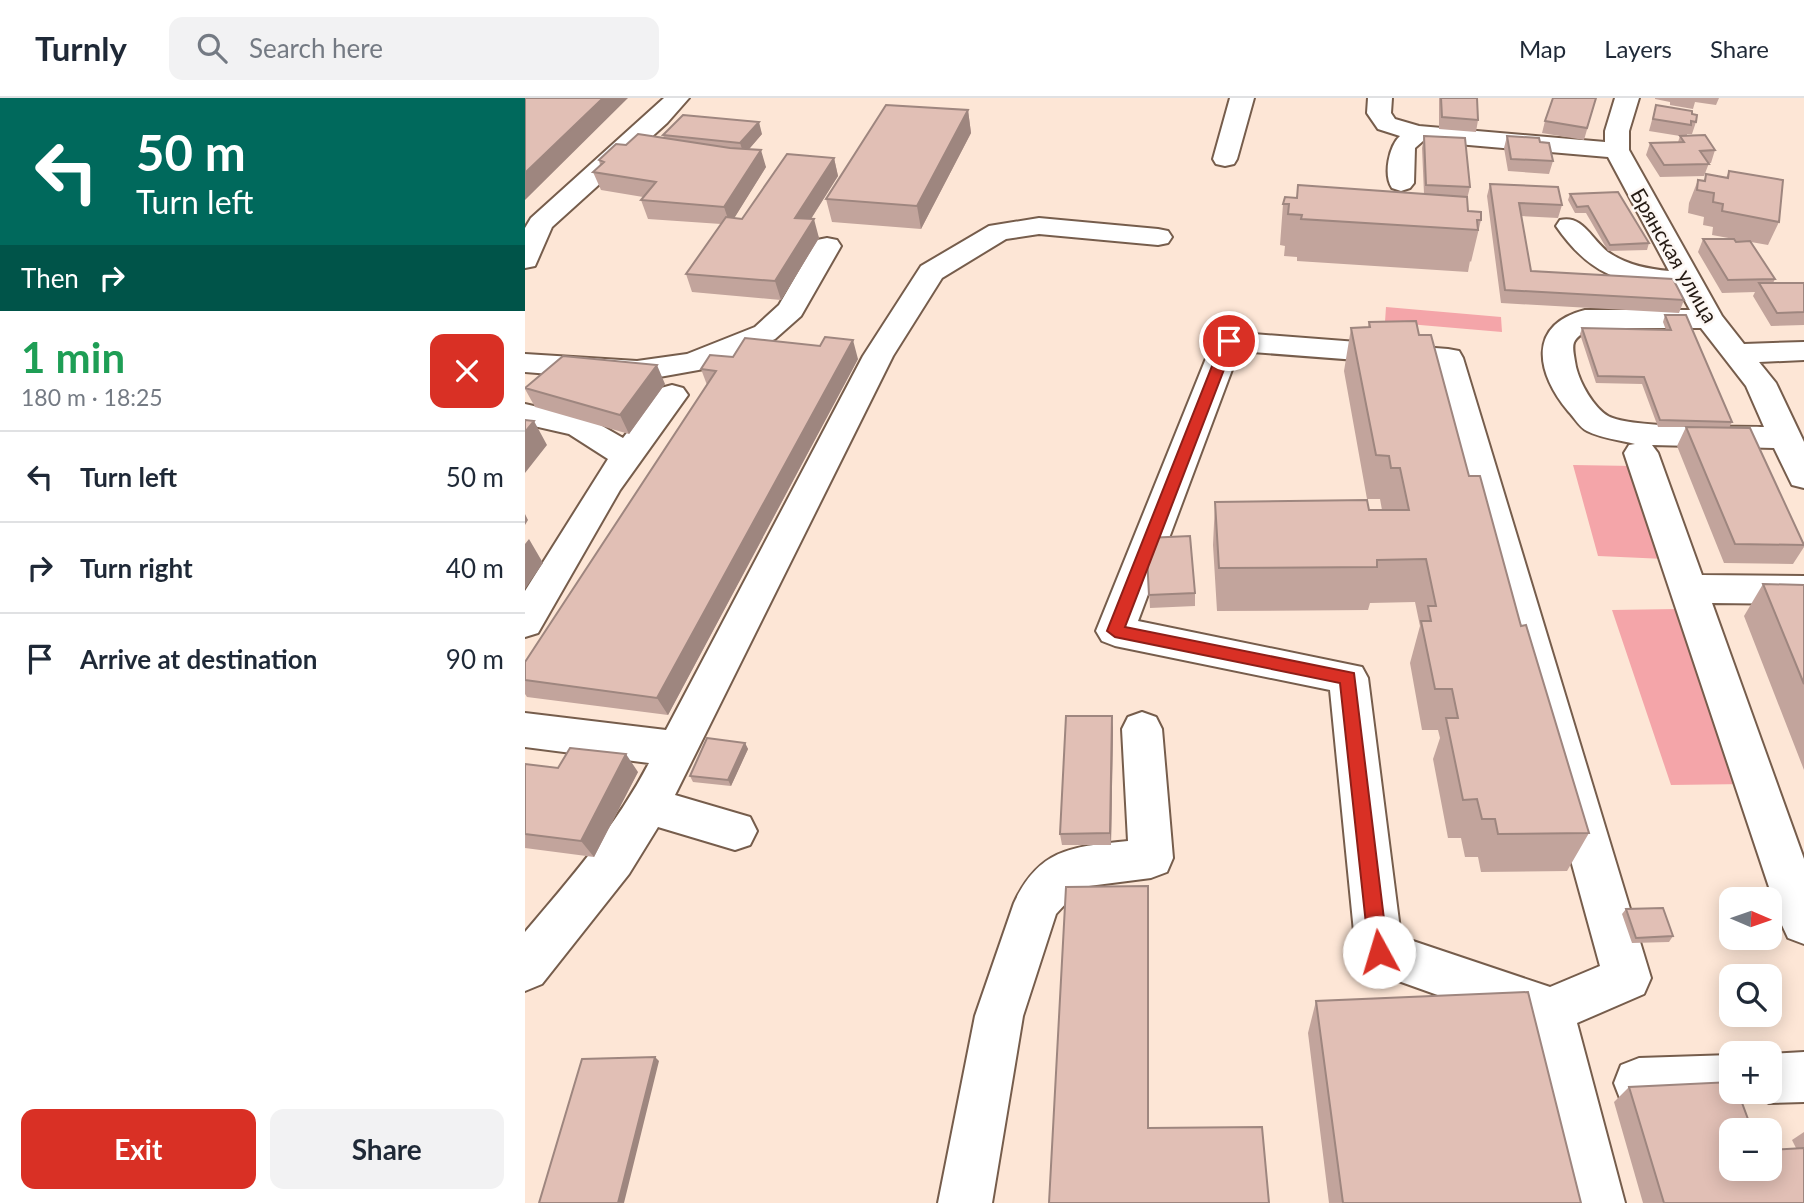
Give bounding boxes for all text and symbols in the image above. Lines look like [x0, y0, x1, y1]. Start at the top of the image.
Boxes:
search box [169, 17, 659, 80]
text: Turnly [35, 28, 127, 68]
icon: search [193, 29, 231, 67]
text: Search here [249, 32, 383, 64]
text: Map [1519, 34, 1566, 63]
text: Layers [1604, 34, 1672, 63]
text: Share [1710, 34, 1769, 63]
text: 50 m [136, 123, 246, 181]
icon: left [21, 126, 112, 217]
text: Turn left [136, 182, 253, 221]
street label: Брянская улица [1626, 183, 1724, 327]
icon: right [93, 259, 131, 297]
text: Then [21, 262, 79, 294]
pin [1199, 311, 1259, 371]
icon: arrive [1210, 322, 1248, 360]
text: 1 min [21, 332, 125, 382]
button: close [430, 334, 504, 408]
text: 180 m · 18:25 [21, 383, 163, 411]
icon: left [21, 458, 59, 496]
text: Turn left [80, 461, 177, 493]
text: 50 m [446, 461, 504, 493]
icon: right [21, 549, 59, 587]
text: Turn right [80, 552, 193, 584]
text: 40 m [446, 552, 504, 584]
icon: arrive [21, 640, 59, 678]
text: Arrive at destination [80, 643, 317, 675]
text: 90 m [446, 643, 504, 675]
north arrow [1719, 887, 1781, 950]
map controls [1719, 887, 1782, 1181]
position arrow [1342, 915, 1416, 989]
button: search [1719, 964, 1782, 1027]
button: + [1719, 1041, 1782, 1104]
button: Exit [21, 1109, 256, 1189]
button: Share [270, 1109, 504, 1189]
button: − [1719, 1118, 1782, 1181]

